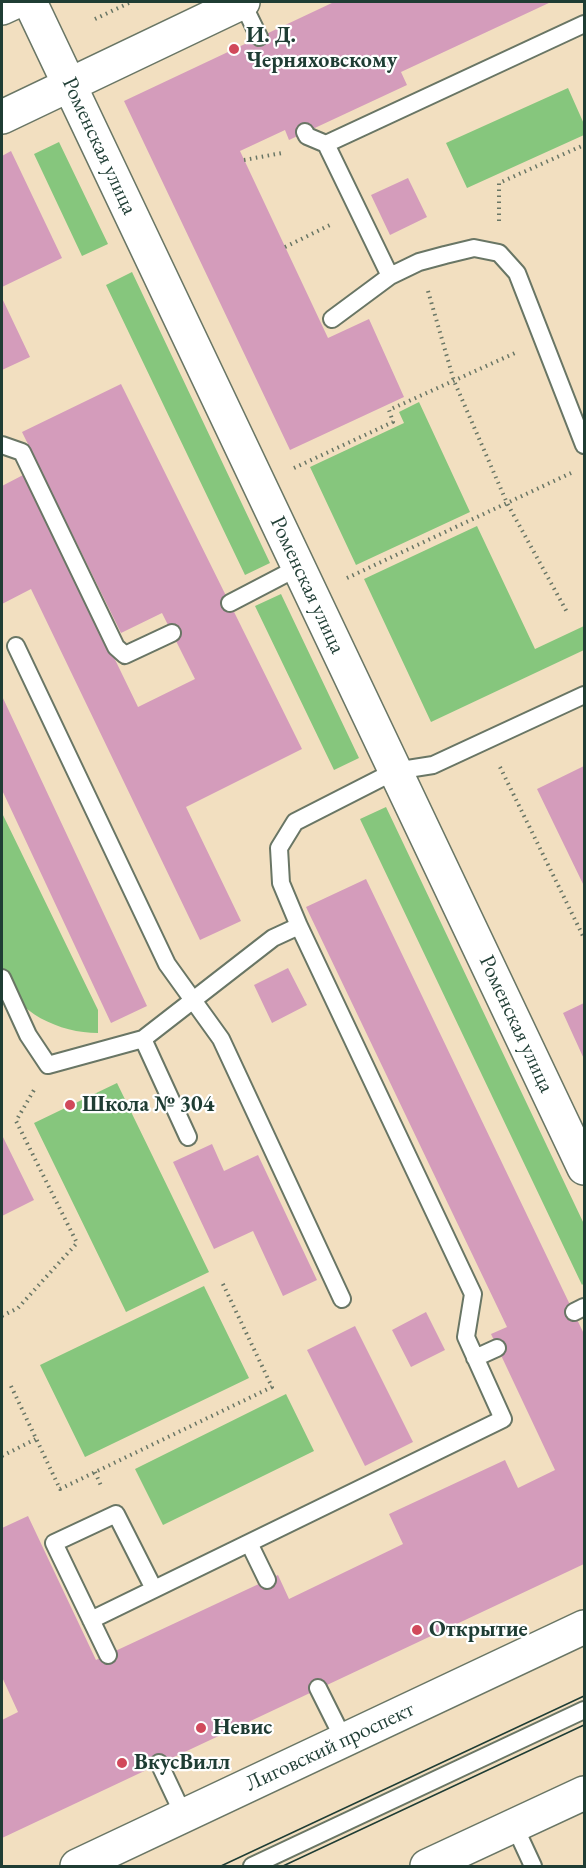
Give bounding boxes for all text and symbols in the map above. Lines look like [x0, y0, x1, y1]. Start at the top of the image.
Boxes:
place label: И. Д. Черняховскому [246, 23, 397, 74]
marker: И. Д. Черняховскому [227, 42, 241, 56]
street label: Роменская улица [56, 73, 142, 219]
street label: Роменская улица [264, 512, 350, 658]
street label: Роменская улица [473, 951, 559, 1097]
place label: Школа № 304 [82, 1092, 214, 1118]
marker: Школа № 304 [63, 1098, 77, 1112]
place label: Открытие [429, 1617, 528, 1643]
marker: Открытие [410, 1623, 424, 1637]
street label: Лиговский проспект [241, 1696, 419, 1798]
place label: Невис [213, 1715, 272, 1741]
marker: Невис [194, 1721, 208, 1735]
place label: ВкусВилл [134, 1750, 230, 1776]
marker: ВкусВилл [115, 1756, 129, 1770]

